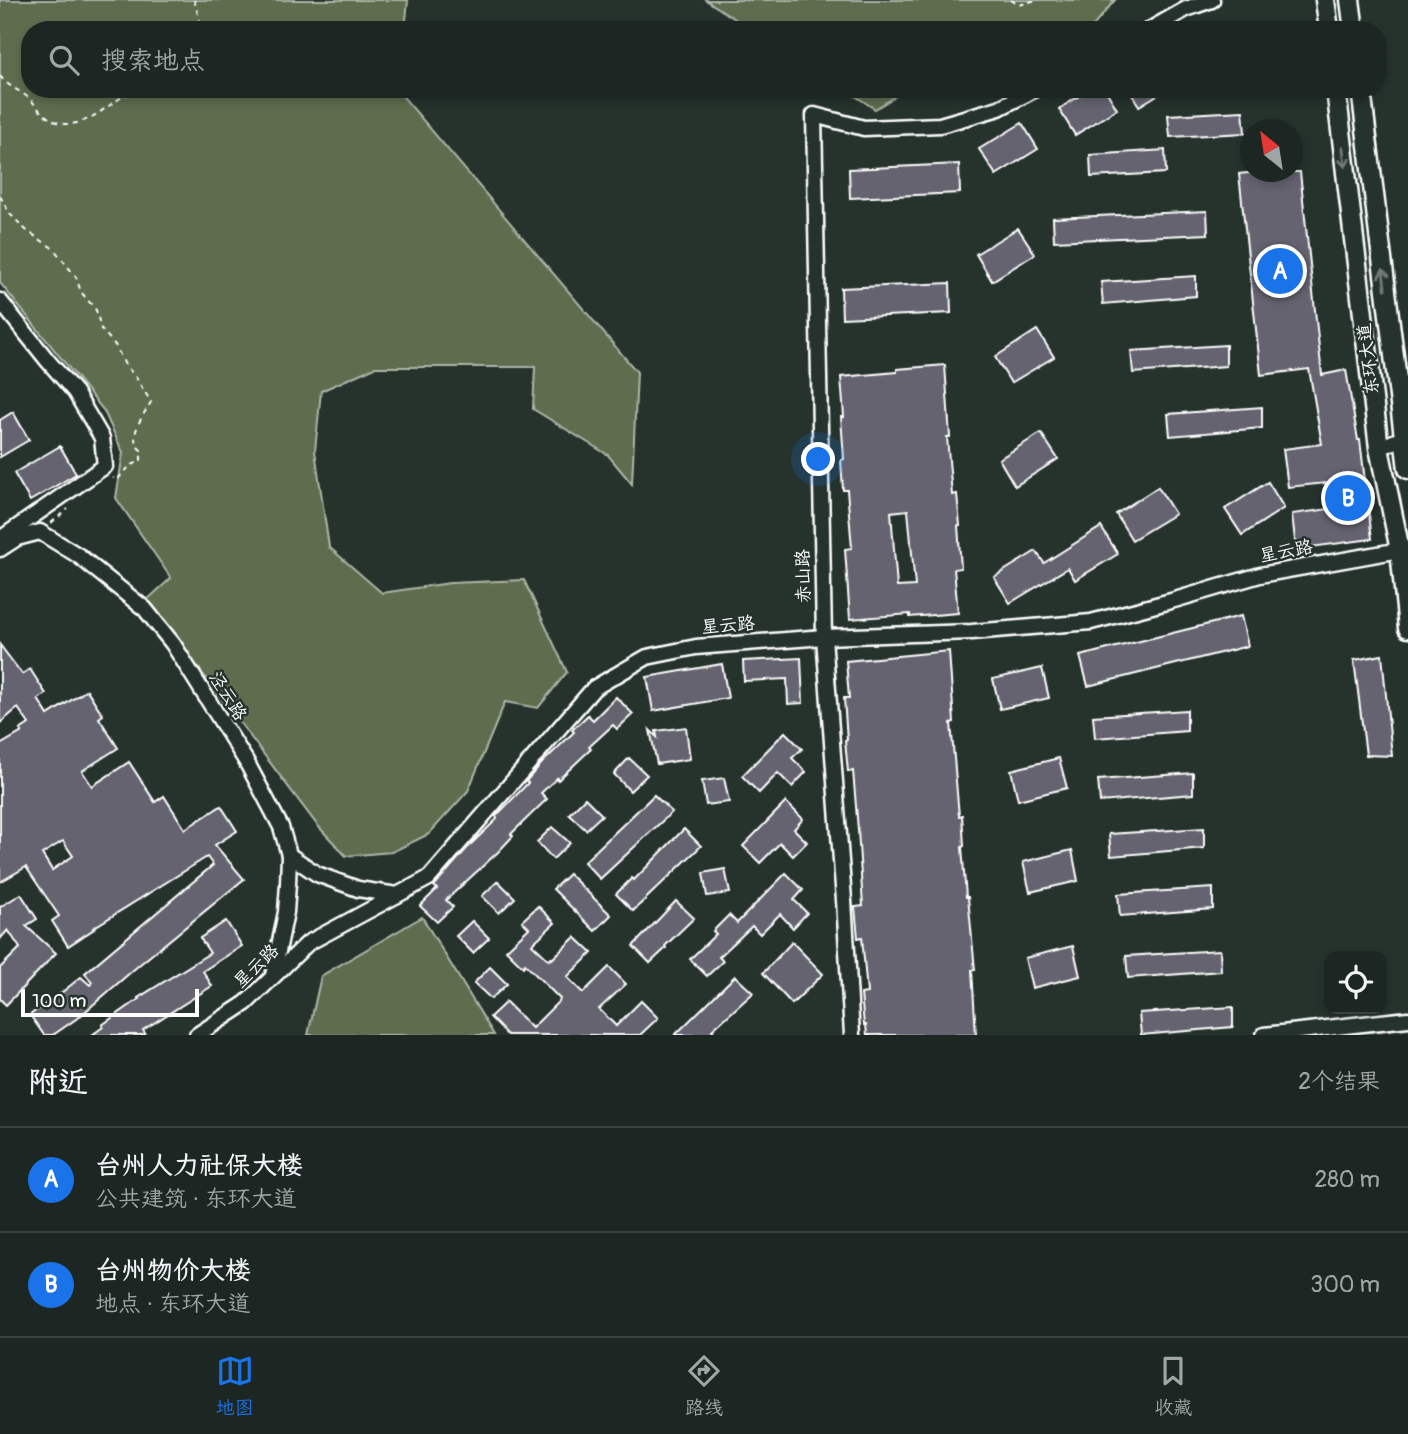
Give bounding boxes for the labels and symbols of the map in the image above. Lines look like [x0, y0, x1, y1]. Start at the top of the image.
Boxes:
north arrow [1240, 119, 1303, 182]
one-way arrow [1338, 145, 1351, 168]
pin: A [1257, 245, 1303, 297]
one-way arrow [1378, 268, 1391, 291]
street label: 东环大道 [1353, 322, 1384, 396]
your location [801, 442, 835, 476]
pin: B [1325, 472, 1371, 524]
street label: 星云路 [1257, 535, 1315, 568]
street label: 赤山路 [792, 549, 815, 603]
street label: 星云路 [700, 612, 756, 639]
street label: 泾云路 [204, 667, 252, 725]
street label: 星云路 [229, 939, 284, 993]
scale bar [21, 986, 200, 1018]

